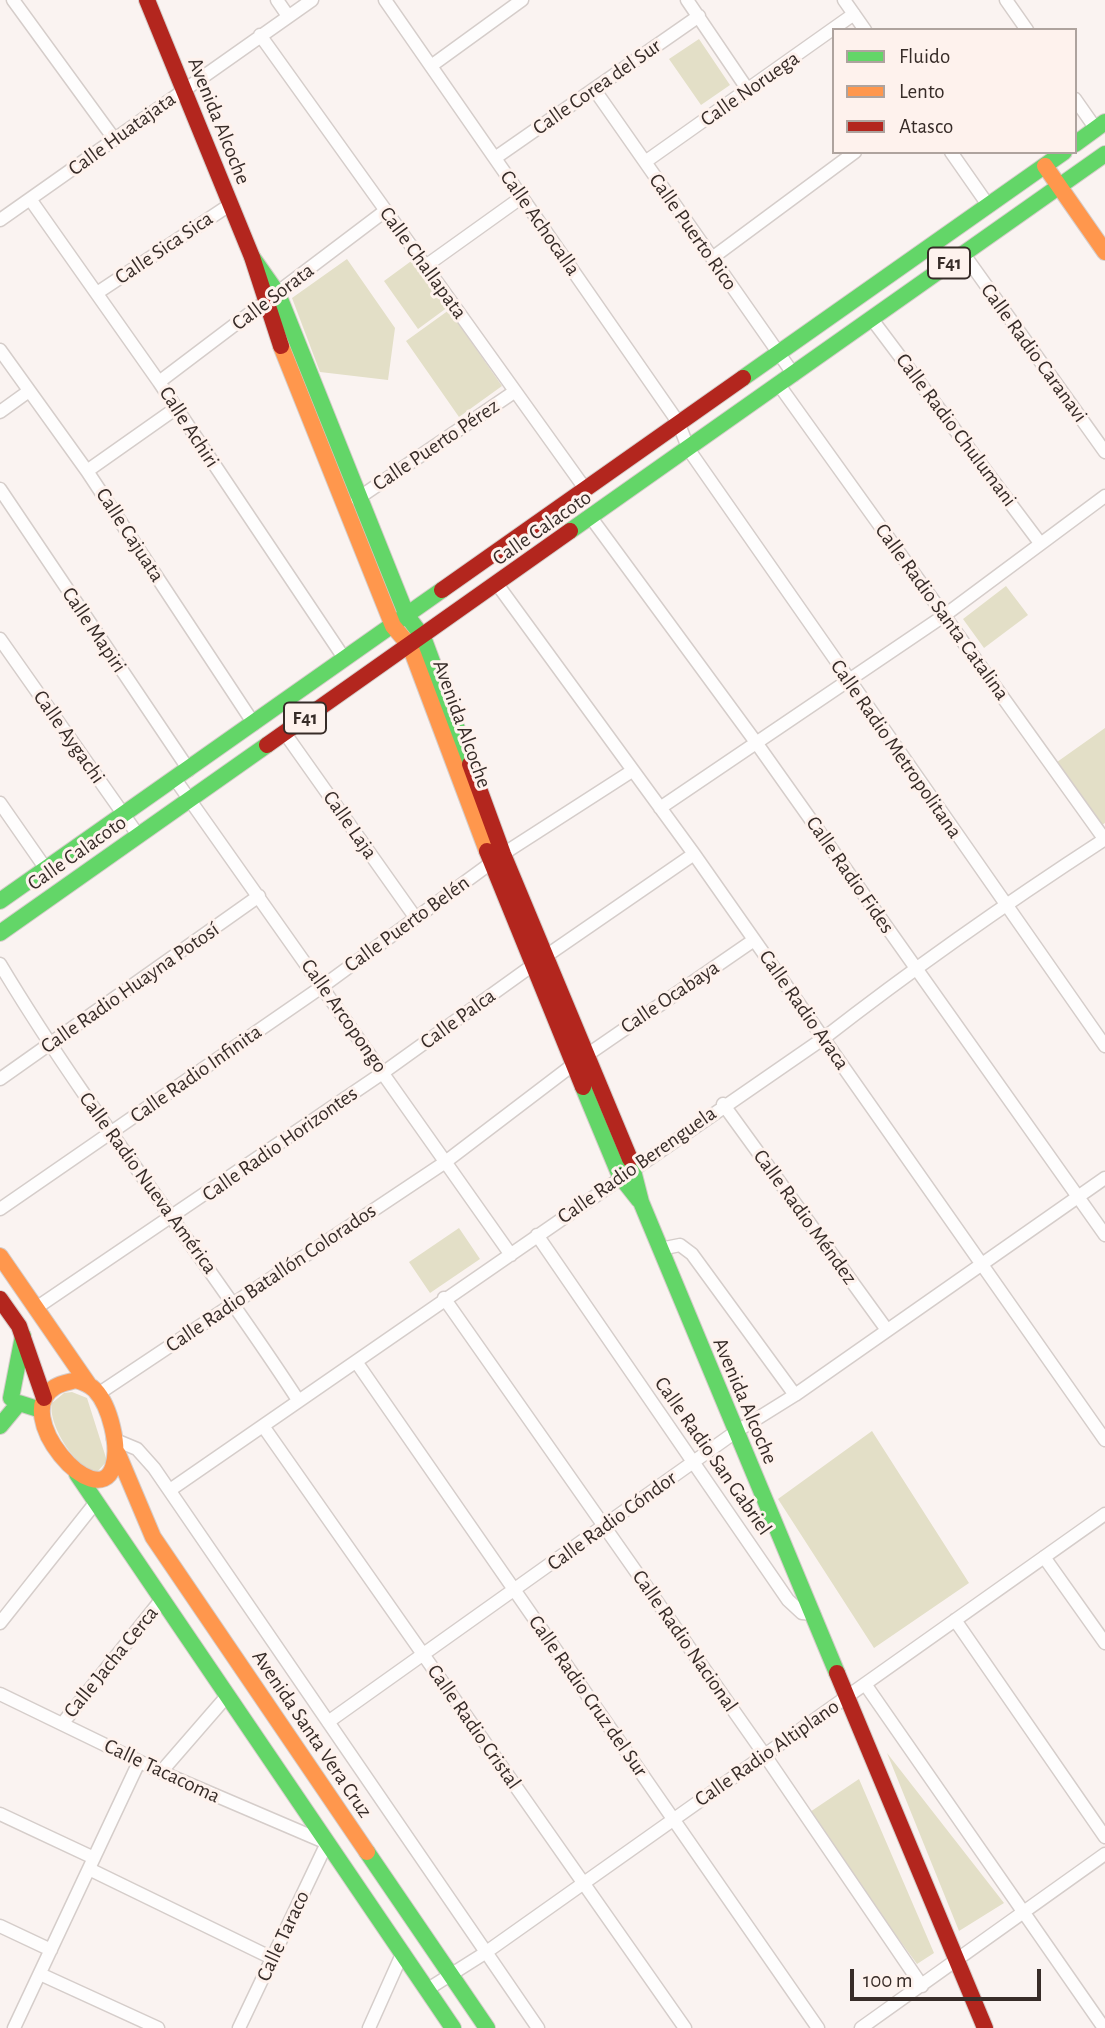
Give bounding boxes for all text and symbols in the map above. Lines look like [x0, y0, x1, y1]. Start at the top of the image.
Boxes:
legend [832, 28, 1077, 154]
street label: Calle Corea del Sur [528, 33, 666, 141]
street label: Calle Noruega [696, 46, 804, 132]
text: Fluido [899, 46, 950, 67]
street label: Avenida Alcoche [182, 54, 256, 188]
text: Lento [899, 81, 945, 102]
street label: Calle Huatajata [63, 87, 181, 181]
text: Atasco [899, 116, 953, 137]
street label: Calle Achocalla [494, 165, 586, 281]
street label: Calle Puerto Rico [643, 169, 743, 295]
street label: Calle Challapata [374, 202, 472, 324]
street label: Calle Sica Sica [110, 206, 218, 290]
road number: F41 [928, 247, 970, 278]
street label: Calle Sorata [227, 258, 319, 336]
street label: Calle Radio Caranavi [975, 279, 1093, 427]
street label: Calle Radio Chulumani [890, 348, 1022, 512]
street label: Calle Achiri [153, 382, 225, 472]
street label: Calle Puerto Pérez [368, 393, 504, 497]
street label: Calle Cajuata [90, 483, 170, 587]
street label: Calle Calacoto [488, 485, 596, 571]
street label: Calle Radio Santa Catalina [869, 519, 1015, 705]
street label: Calle Mapiri [56, 582, 132, 678]
street label: Calle Radio Metropolitana [825, 655, 967, 843]
street label: Avenida Alcoche [427, 657, 497, 791]
street label: Calle Aygachi [28, 685, 110, 789]
road number: F41 [284, 702, 326, 734]
street label: Calle Laja [317, 786, 383, 864]
street label: Calle Calacoto [23, 810, 131, 896]
street label: Calle Radio Fides [800, 812, 900, 938]
street label: Calle Puerto Belén [340, 870, 474, 978]
street label: Calle Radio Huayna Potosí [36, 917, 224, 1059]
street label: Calle Radio Araca [753, 945, 855, 1075]
street label: Calle Arcopongo [295, 954, 393, 1078]
street label: Calle Ocabaya [616, 955, 724, 1039]
street label: Calle Palca [415, 983, 501, 1055]
street label: Calle Radio Infinita [125, 1019, 267, 1129]
street label: Calle Radio Horizontes [197, 1081, 363, 1207]
street label: Calle Radio Nueva América [73, 1087, 223, 1279]
street label: Calle Radio Berenguela [553, 1101, 721, 1229]
street label: Calle Radio Méndez [748, 1145, 862, 1289]
street label: Calle Radio Batallón Colorados [161, 1198, 381, 1358]
street label: Avenida Alcoche [707, 1334, 783, 1468]
street label: Calle Radio San Gabriel [649, 1372, 777, 1540]
street label: Calle Radio Cóndor [542, 1466, 682, 1576]
street label: Calle Radio Nacional [627, 1565, 743, 1717]
street label: Calle Jacha Cerca [58, 1601, 164, 1723]
street label: Calle Radio Cruz del Sur [523, 1610, 653, 1782]
street label: Avenida Santa Vera Cruz [247, 1645, 377, 1823]
street label: Calle Radio Cristal [422, 1660, 526, 1794]
street label: Calle Radio Altiplano [690, 1694, 844, 1812]
street label: Calle Tacacoma [100, 1733, 224, 1809]
street label: Calle Taraco [251, 1887, 315, 1985]
scale bar [853, 1954, 1044, 1998]
text: 100 m [863, 1970, 913, 1991]

